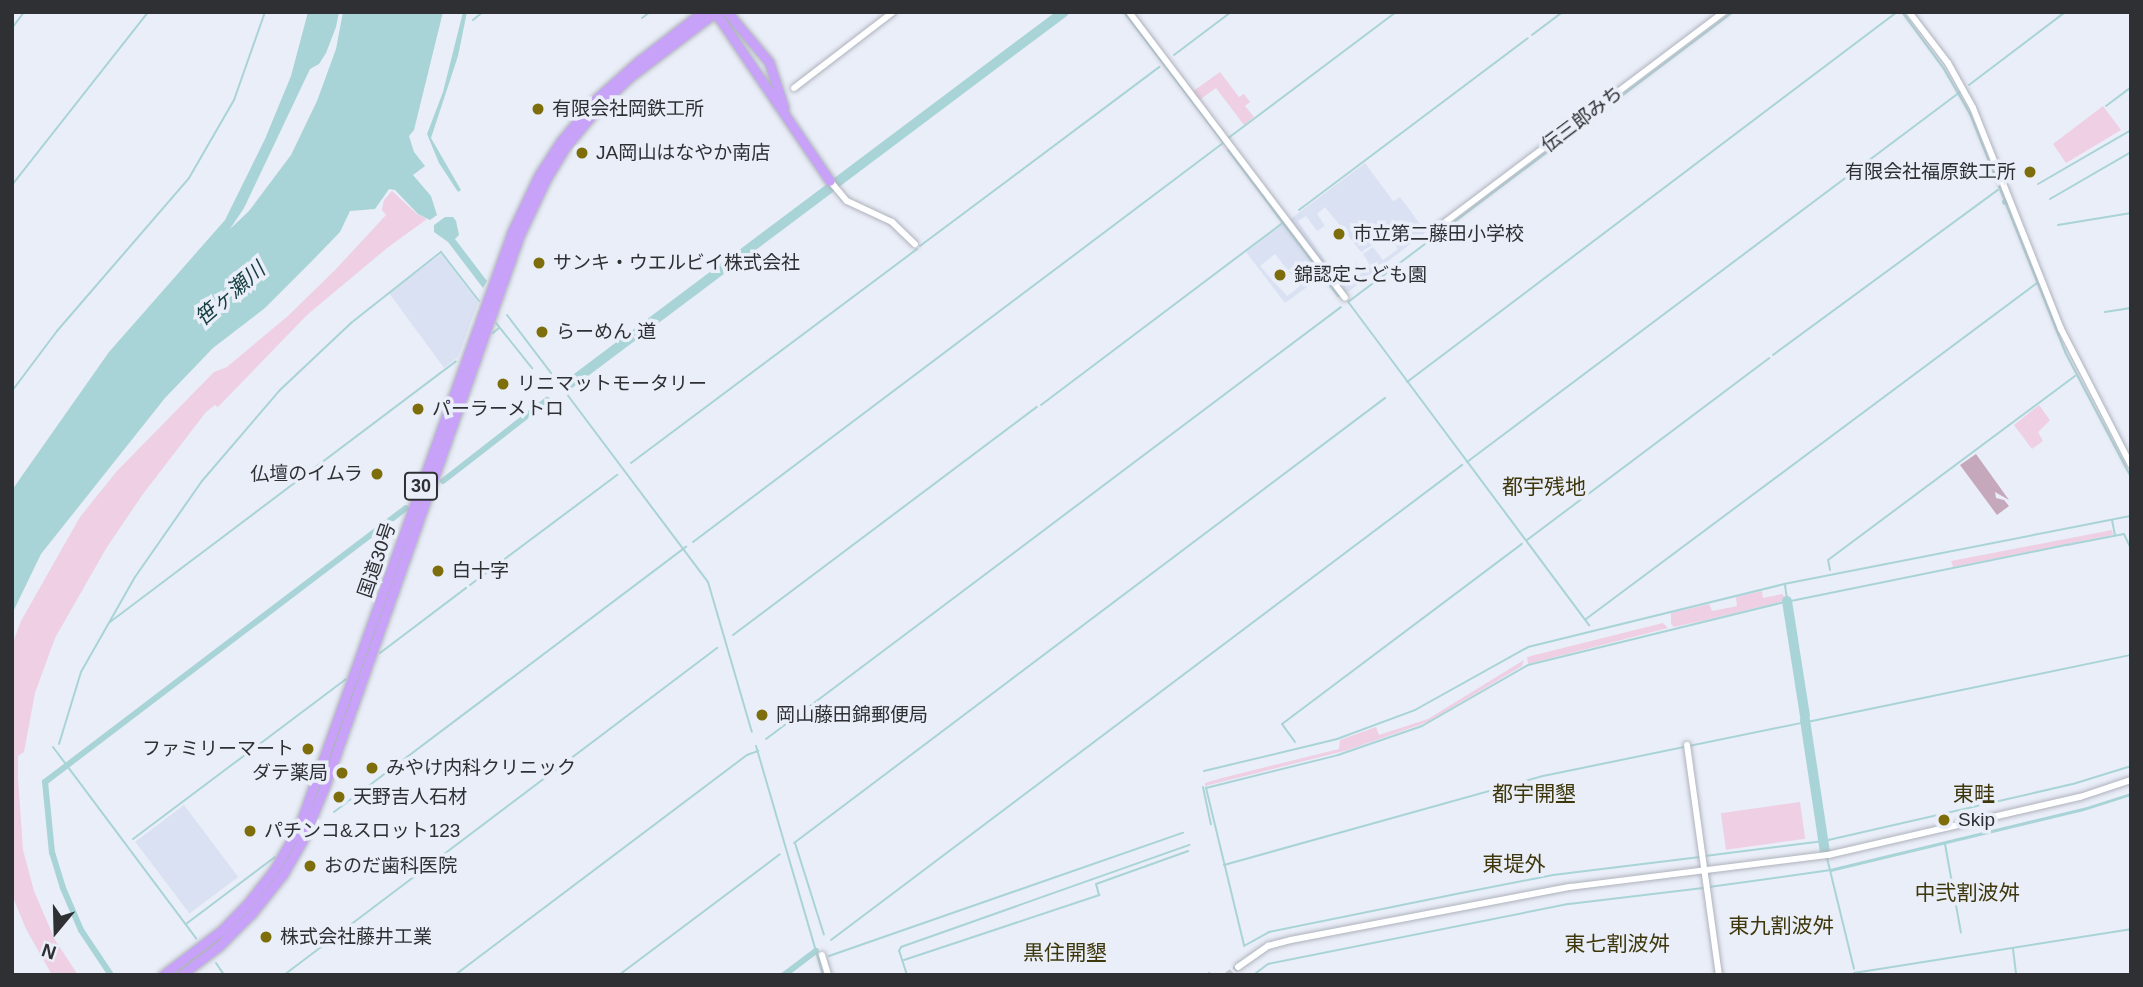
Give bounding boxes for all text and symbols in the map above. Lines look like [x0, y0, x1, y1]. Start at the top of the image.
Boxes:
street label: 伝三郎みち [1537, 81, 1627, 157]
place label: 有限会社岡鉄工所 [552, 98, 704, 120]
marker: 有限会社岡鉄工所 [530, 101, 546, 117]
place label: JA岡山はなやか南店 [596, 142, 770, 164]
marker: JA岡山はなやか南店 [574, 145, 590, 161]
place label: 有限会社福原鉄工所 [1845, 161, 2016, 183]
marker: 有限会社福原鉄工所 [2022, 164, 2038, 180]
place label: 市立第二藤田小学校 [1353, 223, 1524, 245]
marker: 市立第二藤田小学校 [1331, 226, 1347, 242]
place label: サンキ・ウエルビイ株式会社 [553, 252, 800, 274]
marker: サンキ・ウエルビイ株式会社 [531, 255, 547, 271]
water label: 笹ヶ瀬川 [190, 257, 270, 331]
place label: 錦認定こども園 [1294, 264, 1427, 286]
marker: 錦認定こども園 [1272, 267, 1288, 283]
place label: らーめん 道 [556, 321, 656, 343]
marker: らーめん 道 [534, 324, 550, 340]
place label: リニマットモータリー [517, 373, 707, 395]
marker: リニマットモータリー [495, 376, 511, 392]
place label: パーラーメトロ [432, 398, 565, 420]
marker: パーラーメトロ [410, 401, 426, 417]
place label: 仏壇のイムラ [249, 463, 363, 485]
marker: 仏壇のイムラ [369, 466, 385, 482]
road number: 30 [404, 472, 438, 500]
district label: 都宇残地 [1502, 474, 1586, 500]
street label: 国道30号 [354, 519, 400, 601]
place label: 白十字 [452, 560, 509, 582]
marker: 白十字 [430, 563, 446, 579]
place label: 岡山藤田錦郵便局 [776, 704, 928, 726]
marker: 岡山藤田錦郵便局 [754, 707, 770, 723]
place label: ファミリーマート [142, 738, 294, 760]
marker: ファミリーマート [300, 741, 316, 757]
place label: みやけ内科クリニック [386, 757, 576, 779]
marker: みやけ内科クリニック [364, 760, 380, 776]
place label: ダテ薬局 [252, 762, 328, 784]
marker: ダテ薬局 [334, 765, 350, 781]
district label: 都宇開墾 [1492, 781, 1576, 807]
district label: 東畦 [1953, 781, 1995, 807]
place label: 天野吉人石材 [353, 786, 467, 808]
marker: 天野吉人石材 [331, 789, 347, 805]
place label: Skip [1958, 809, 1995, 831]
marker: Skip [1936, 812, 1952, 828]
place label: パチンコ&スロット123 [264, 820, 460, 842]
marker: パチンコ&スロット123 [242, 823, 258, 839]
district label: 東堤外 [1483, 851, 1545, 877]
place label: おのだ歯科医院 [324, 855, 457, 877]
marker: おのだ歯科医院 [302, 858, 318, 874]
district label: 中弐割波舛 [1915, 880, 2019, 906]
north arrow [21, 896, 91, 966]
district label: 東九割波舛 [1729, 913, 1833, 939]
place label: 株式会社藤井工業 [280, 926, 432, 948]
marker: 株式会社藤井工業 [258, 929, 274, 945]
district label: 東七割波舛 [1565, 931, 1669, 957]
text: N [39, 939, 59, 963]
district label: 黒住開墾 [1023, 940, 1107, 966]

